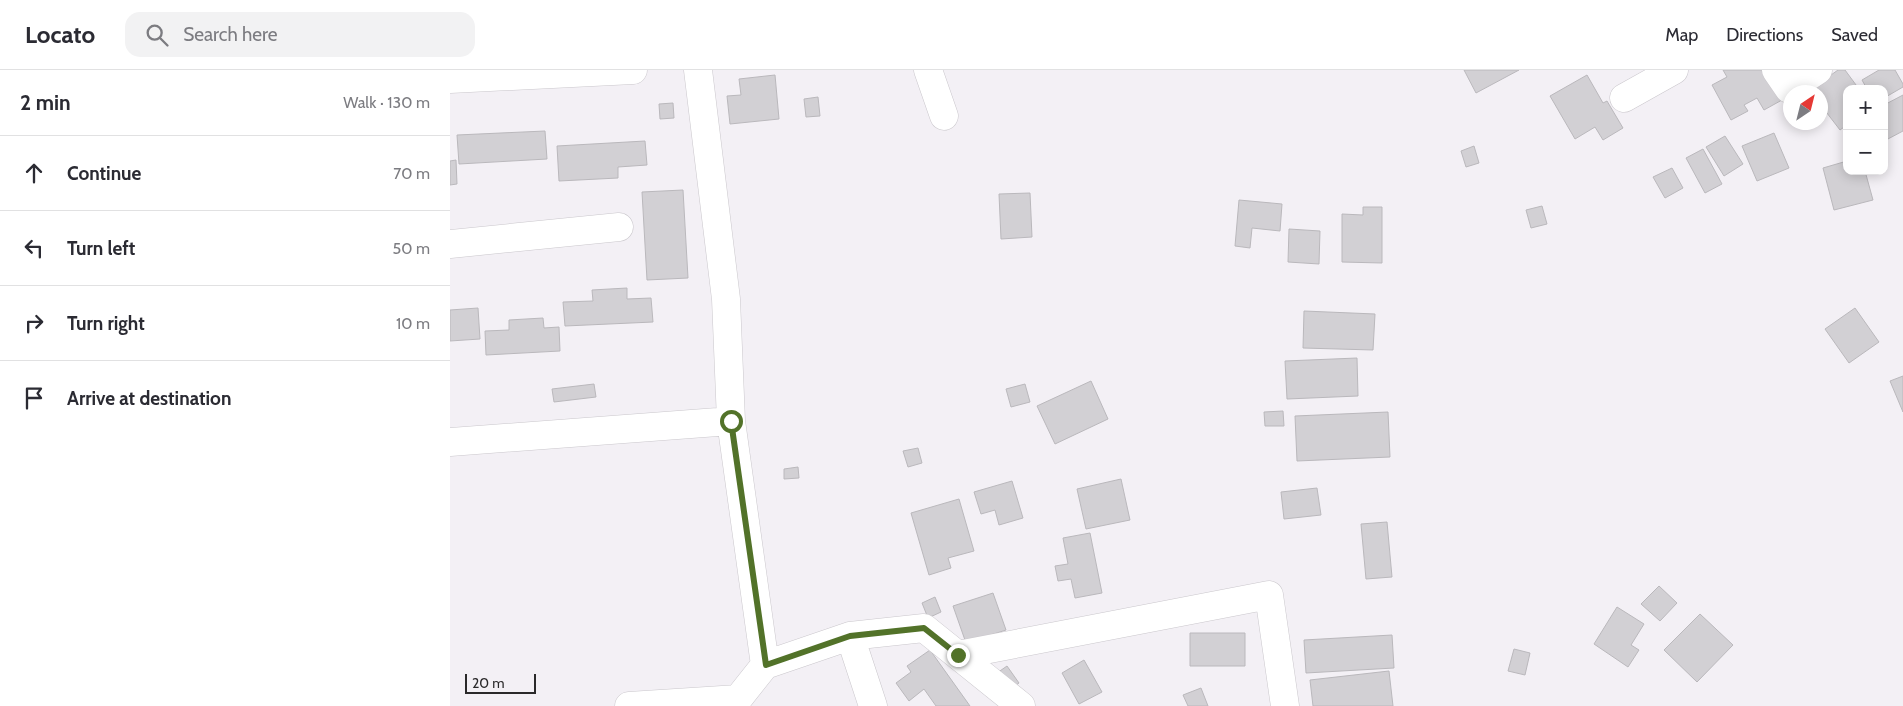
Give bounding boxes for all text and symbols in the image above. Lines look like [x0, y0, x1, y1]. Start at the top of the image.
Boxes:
search box [125, 12, 475, 57]
text: Locato [25, 20, 95, 49]
icon: search [143, 21, 171, 49]
text: Search here [183, 23, 278, 46]
text: Map [1665, 24, 1698, 46]
text: Directions [1726, 24, 1803, 46]
text: Saved [1831, 24, 1878, 46]
north arrow [1783, 85, 1828, 130]
map controls [1843, 85, 1888, 175]
button: + [1843, 85, 1888, 130]
text: 2 min [20, 90, 71, 115]
text: Walk · 130 m [343, 93, 430, 112]
button: − [1843, 130, 1888, 175]
icon: ahead [20, 159, 48, 187]
text: Continue [67, 162, 141, 185]
text: 70 m [393, 164, 430, 183]
icon: left [20, 234, 48, 262]
text: Turn left [67, 237, 135, 260]
text: 50 m [393, 239, 430, 258]
icon: right [20, 309, 48, 337]
text: Turn right [67, 312, 145, 335]
text: 10 m [396, 314, 430, 333]
icon: arrive [20, 384, 48, 412]
text: Arrive at destination [67, 387, 231, 410]
route start [720, 410, 743, 433]
route end [947, 644, 970, 667]
scale bar [465, 671, 536, 694]
text: 20 m [472, 674, 505, 692]

